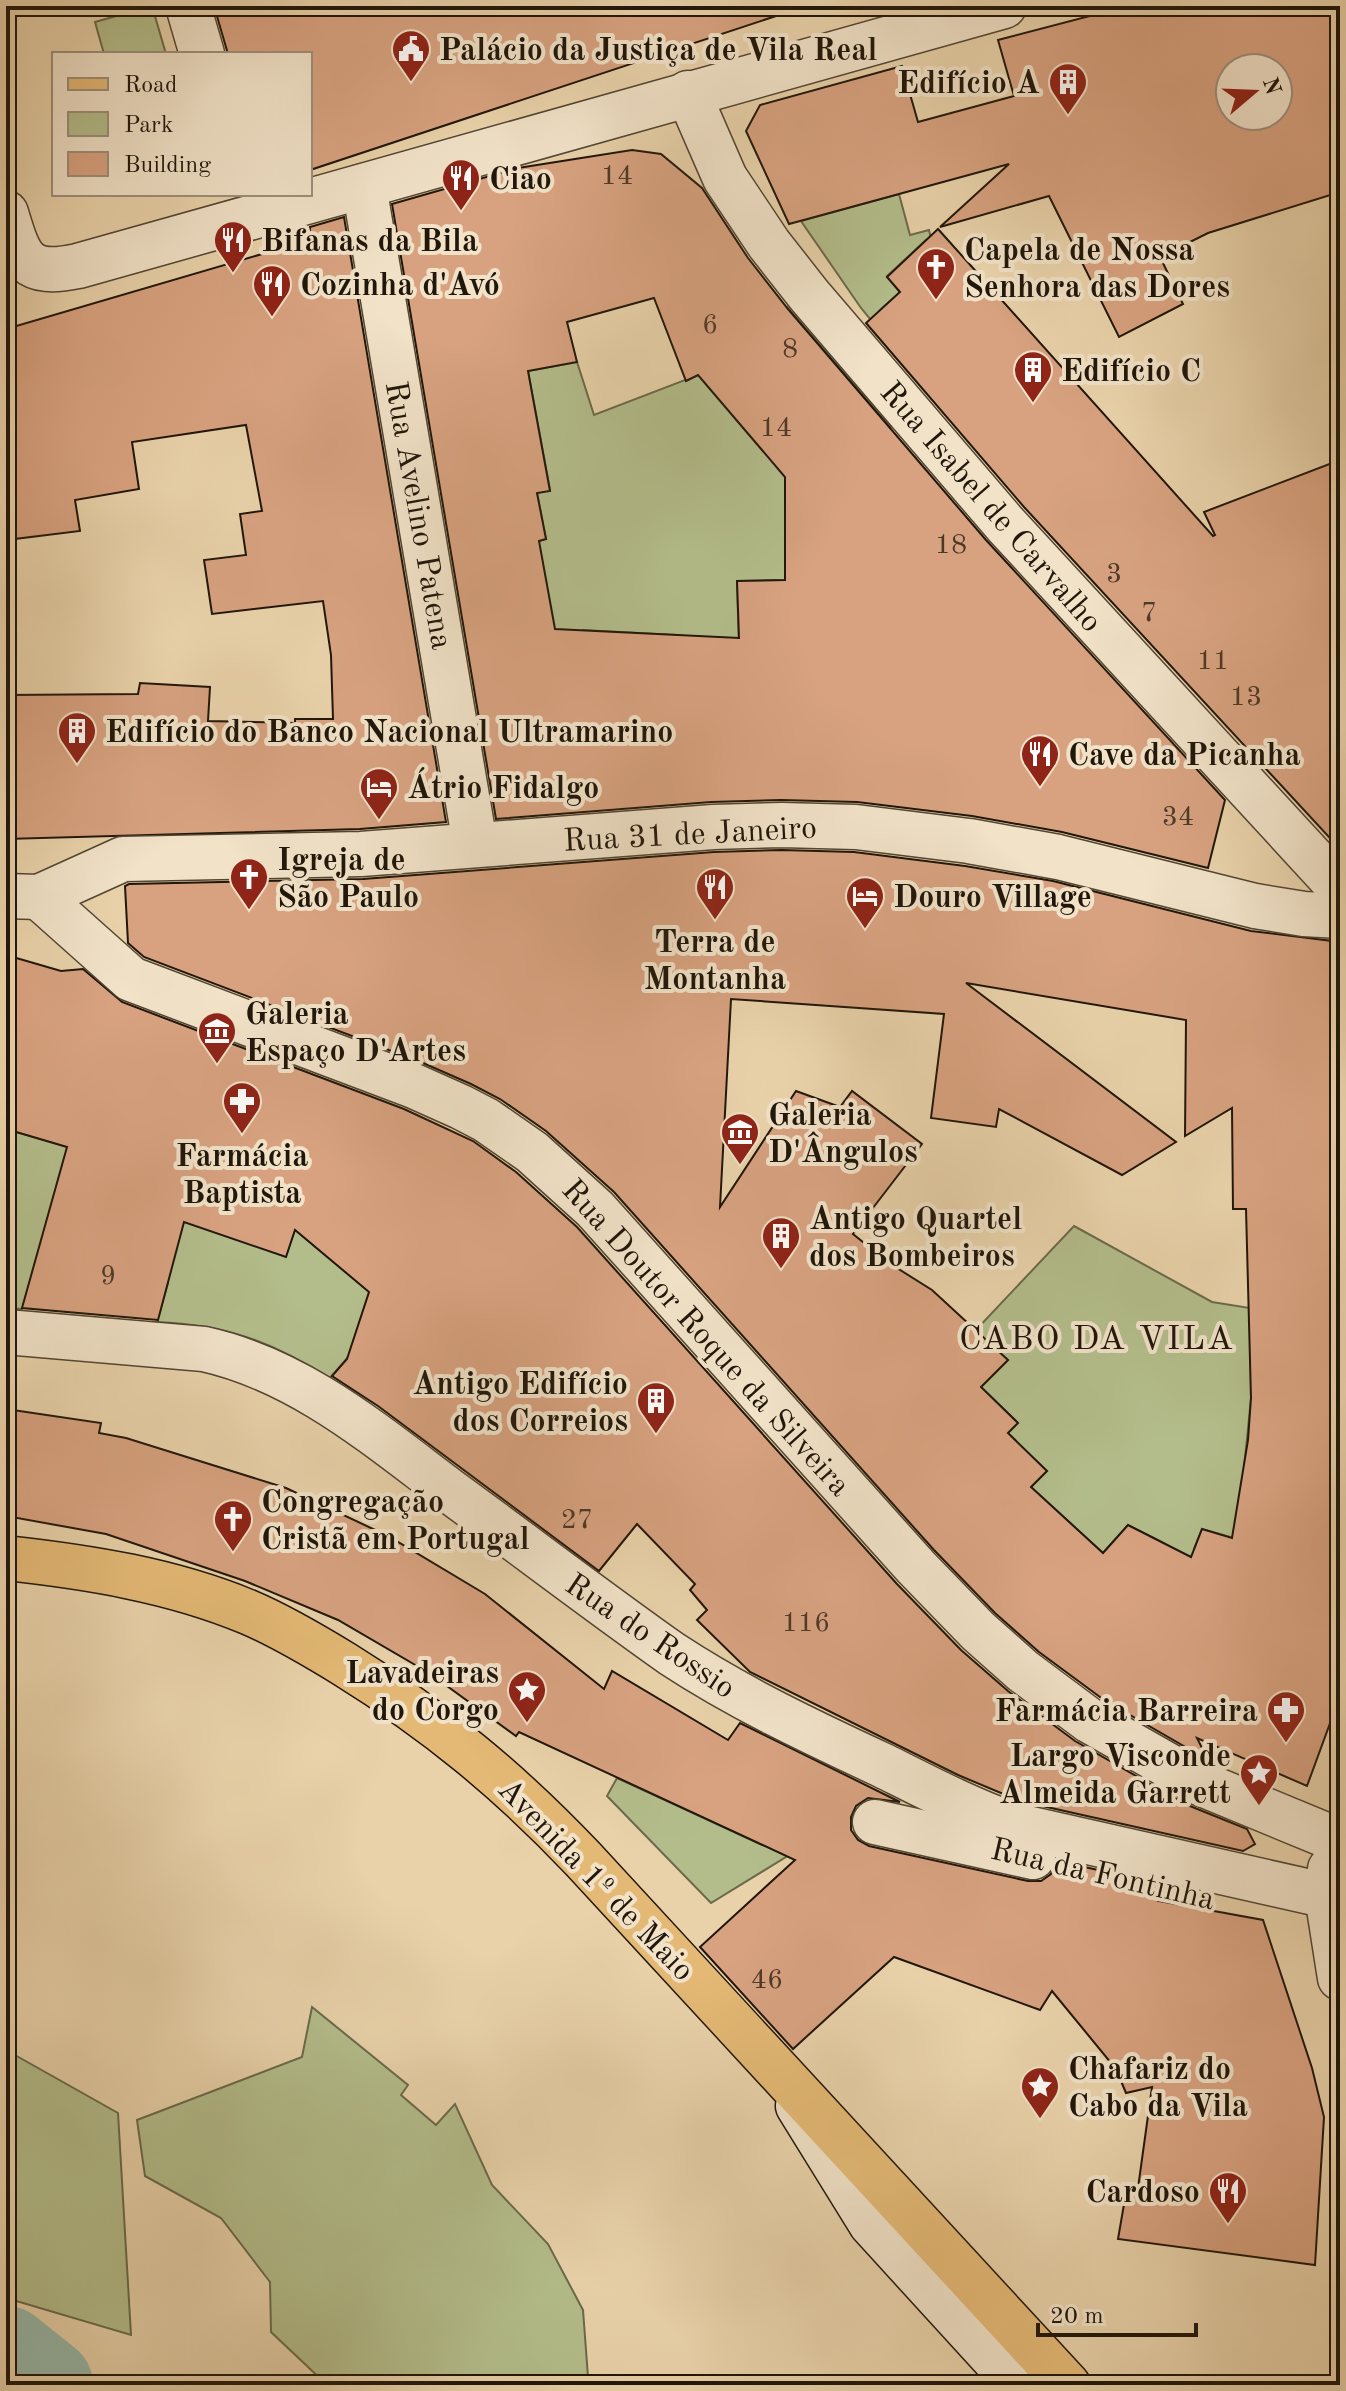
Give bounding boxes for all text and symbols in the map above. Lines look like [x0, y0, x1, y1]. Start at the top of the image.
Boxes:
public building icon: Palácio da Justiça de Vila Real [390, 28, 432, 83]
place label: Palácio da Justiça de Vila Real [439, 36, 878, 68]
legend [52, 52, 312, 196]
north arrow [1214, 52, 1294, 132]
building icon: Edifício A [1047, 61, 1089, 116]
place label: Edifício A [897, 69, 1040, 101]
text: Road [124, 74, 177, 98]
text: N [1258, 75, 1284, 98]
text: Park [124, 114, 173, 138]
text: Building [124, 154, 211, 178]
restaurant icon: Ciao [440, 157, 482, 212]
house number: 14 [601, 163, 633, 191]
place label: Ciao [489, 165, 552, 197]
restaurant icon: Bifanas da Bila [212, 219, 254, 274]
place label: Bifanas da Bila [261, 227, 478, 259]
place label: Capela de Nossa Senhora das Dores [964, 236, 1230, 305]
church icon: Capela de Nossa Senhora das Dores [915, 246, 957, 301]
restaurant icon: Cozinha d'Avó [251, 263, 293, 318]
place label: Cozinha d'Avó [300, 271, 500, 303]
house number: 6 [702, 312, 718, 340]
house number: 8 [782, 336, 798, 364]
building icon: Edifício C [1012, 349, 1054, 404]
place label: Edifício C [1061, 357, 1201, 389]
street label: Rua Isabel de Carvalho [873, 377, 1107, 639]
street label: Rua Avelino Patena [378, 379, 456, 652]
house number: 14 [760, 415, 792, 443]
house number: 18 [935, 532, 967, 560]
house number: 3 [1106, 561, 1122, 589]
house number: 7 [1141, 600, 1157, 628]
house number: 11 [1197, 648, 1229, 676]
house number: 13 [1230, 684, 1262, 712]
building icon: Edifício do Banco Nacional Ultramarino [56, 710, 98, 765]
place label: Edifício do Banco Nacional Ultramarino [105, 718, 673, 750]
restaurant icon: Cave da Picanha [1019, 733, 1061, 788]
place label: Cave da Picanha [1068, 741, 1301, 773]
hotel icon: Átrio Fidalgo [358, 766, 400, 821]
place label: Átrio Fidalgo [407, 767, 599, 806]
house number: 34 [1162, 804, 1194, 832]
street label: Rua 31 de Janeiro [563, 813, 818, 859]
place label: Igreja de São Paulo [277, 846, 419, 915]
church icon: Igreja de São Paulo [228, 856, 270, 911]
restaurant icon: Terra de Montanha [694, 866, 736, 921]
hotel icon: Douro Village [844, 875, 886, 930]
place label: Douro Village [893, 883, 1092, 915]
place label: Terra de Montanha [644, 928, 786, 997]
place label: Galeria Espaço D'Artes [245, 1000, 466, 1069]
museum icon: Galeria Espaço D'Artes [196, 1010, 238, 1065]
pharmacy icon: Farmácia Baptista [221, 1080, 263, 1135]
place label: Galeria D'Ângulos [768, 1101, 918, 1170]
museum icon: Galeria D'Ângulos [719, 1111, 761, 1166]
place label: Farmácia Baptista [175, 1142, 309, 1211]
street label: Rua Doutor Roque da Silveira [554, 1175, 855, 1504]
place label: Antigo Quartel dos Bombeiros [809, 1205, 1022, 1274]
building icon: Antigo Quartel dos Bombeiros [760, 1215, 802, 1270]
house number: 9 [100, 1263, 116, 1291]
district label: CABO DA VILA [959, 1323, 1235, 1357]
place label: Antigo Edifício dos Correios [412, 1370, 628, 1439]
building icon: Antigo Edifício dos Correios [635, 1380, 677, 1435]
place label: Congregação Cristã em Portugal [261, 1488, 530, 1557]
church icon: Congregação Cristã em Portugal [212, 1498, 254, 1553]
house number: 27 [561, 1507, 593, 1535]
street label: Rua do Rossio [559, 1569, 740, 1706]
house number: 116 [782, 1610, 830, 1638]
place label: Lavadeiras do Corgo [345, 1659, 499, 1728]
place icon: Lavadeiras do Corgo [506, 1669, 548, 1724]
pharmacy icon: Farmácia Barreira [1265, 1689, 1307, 1744]
place label: Farmácia Barreira [994, 1697, 1258, 1729]
place label: Largo Visconde Almeida Garrett [999, 1742, 1231, 1811]
place icon: Largo Visconde Almeida Garrett [1238, 1752, 1280, 1807]
street label: Avenida 1º de Maio [491, 1774, 699, 1988]
street label: Rua da Fontinha [987, 1835, 1218, 1917]
house number: 46 [751, 1967, 783, 1995]
place label: Chafariz do Cabo da Vila [1068, 2055, 1248, 2124]
place icon: Chafariz do Cabo da Vila [1019, 2065, 1061, 2120]
restaurant icon: Cardoso [1207, 2170, 1249, 2225]
place label: Cardoso [1086, 2178, 1200, 2210]
scale bar [1038, 2287, 1196, 2337]
text: 20 m [1050, 2305, 1104, 2329]

